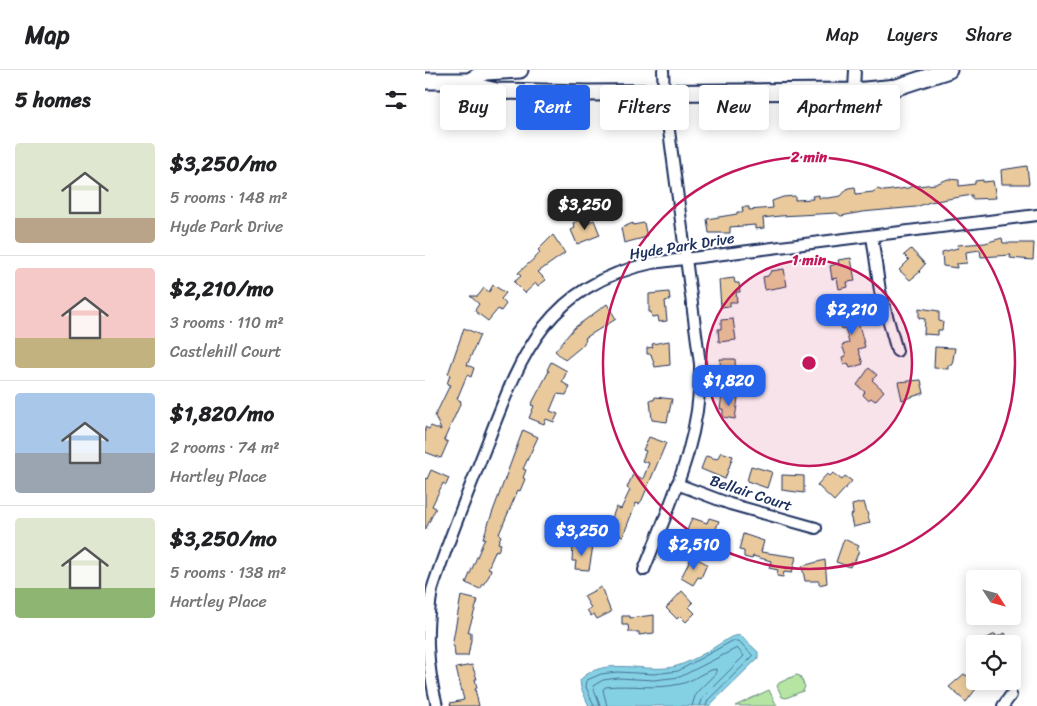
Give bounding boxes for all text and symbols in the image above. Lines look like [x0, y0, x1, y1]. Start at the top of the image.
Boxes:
text: Map [25, 14, 69, 56]
text: Map [826, 19, 859, 51]
text: Layers [887, 19, 938, 51]
text: Share [966, 19, 1012, 51]
text: 5 homes [15, 81, 91, 119]
chip: Buy [440, 85, 506, 130]
chip: Rent [516, 85, 590, 130]
chip: Filters [600, 85, 689, 130]
chip: New [699, 85, 769, 130]
chip: Apartment [779, 85, 900, 130]
icon: filters [382, 86, 410, 114]
text: 2 min [790, 144, 828, 170]
text: $3,250/mo [170, 145, 277, 183]
icon: home [55, 163, 115, 223]
text: 5 rooms · 148 m² [170, 183, 287, 212]
pin: $3,250 [544, 189, 626, 231]
text: $3,250 [559, 190, 611, 219]
text: Hyde Park Drive [170, 212, 283, 241]
street label: Hyde Park Drive [628, 225, 737, 267]
text: 1 min [792, 247, 827, 273]
text: $2,210/mo [170, 270, 274, 308]
icon: home [55, 288, 115, 348]
pin: $2,210 [811, 294, 893, 336]
text: $2,210 [827, 295, 877, 324]
text: 3 rooms · 110 m² [170, 308, 284, 337]
text: Castlehill Court [170, 337, 281, 366]
centre of rings [800, 354, 818, 372]
pin: $1,820 [688, 364, 770, 407]
text: $1,820 [704, 366, 754, 395]
text: $1,820/mo [170, 395, 274, 433]
icon: home [55, 413, 115, 473]
text: 2 rooms · 74 m² [170, 433, 280, 462]
text: Hartley Place [170, 462, 267, 491]
street label: Bellair Court [706, 467, 796, 519]
pin: $3,250 [541, 514, 623, 557]
text: $3,250 [556, 516, 608, 545]
text: $3,250/mo [170, 520, 277, 558]
pin: $2,510 [653, 528, 735, 571]
text: $2,510 [668, 530, 720, 559]
icon: home [55, 538, 115, 598]
text: 5 rooms · 138 m² [170, 558, 286, 587]
north arrow [966, 570, 1021, 625]
map controls [966, 570, 1021, 690]
text: Hartley Place [170, 587, 267, 616]
button: locate [966, 635, 1021, 690]

